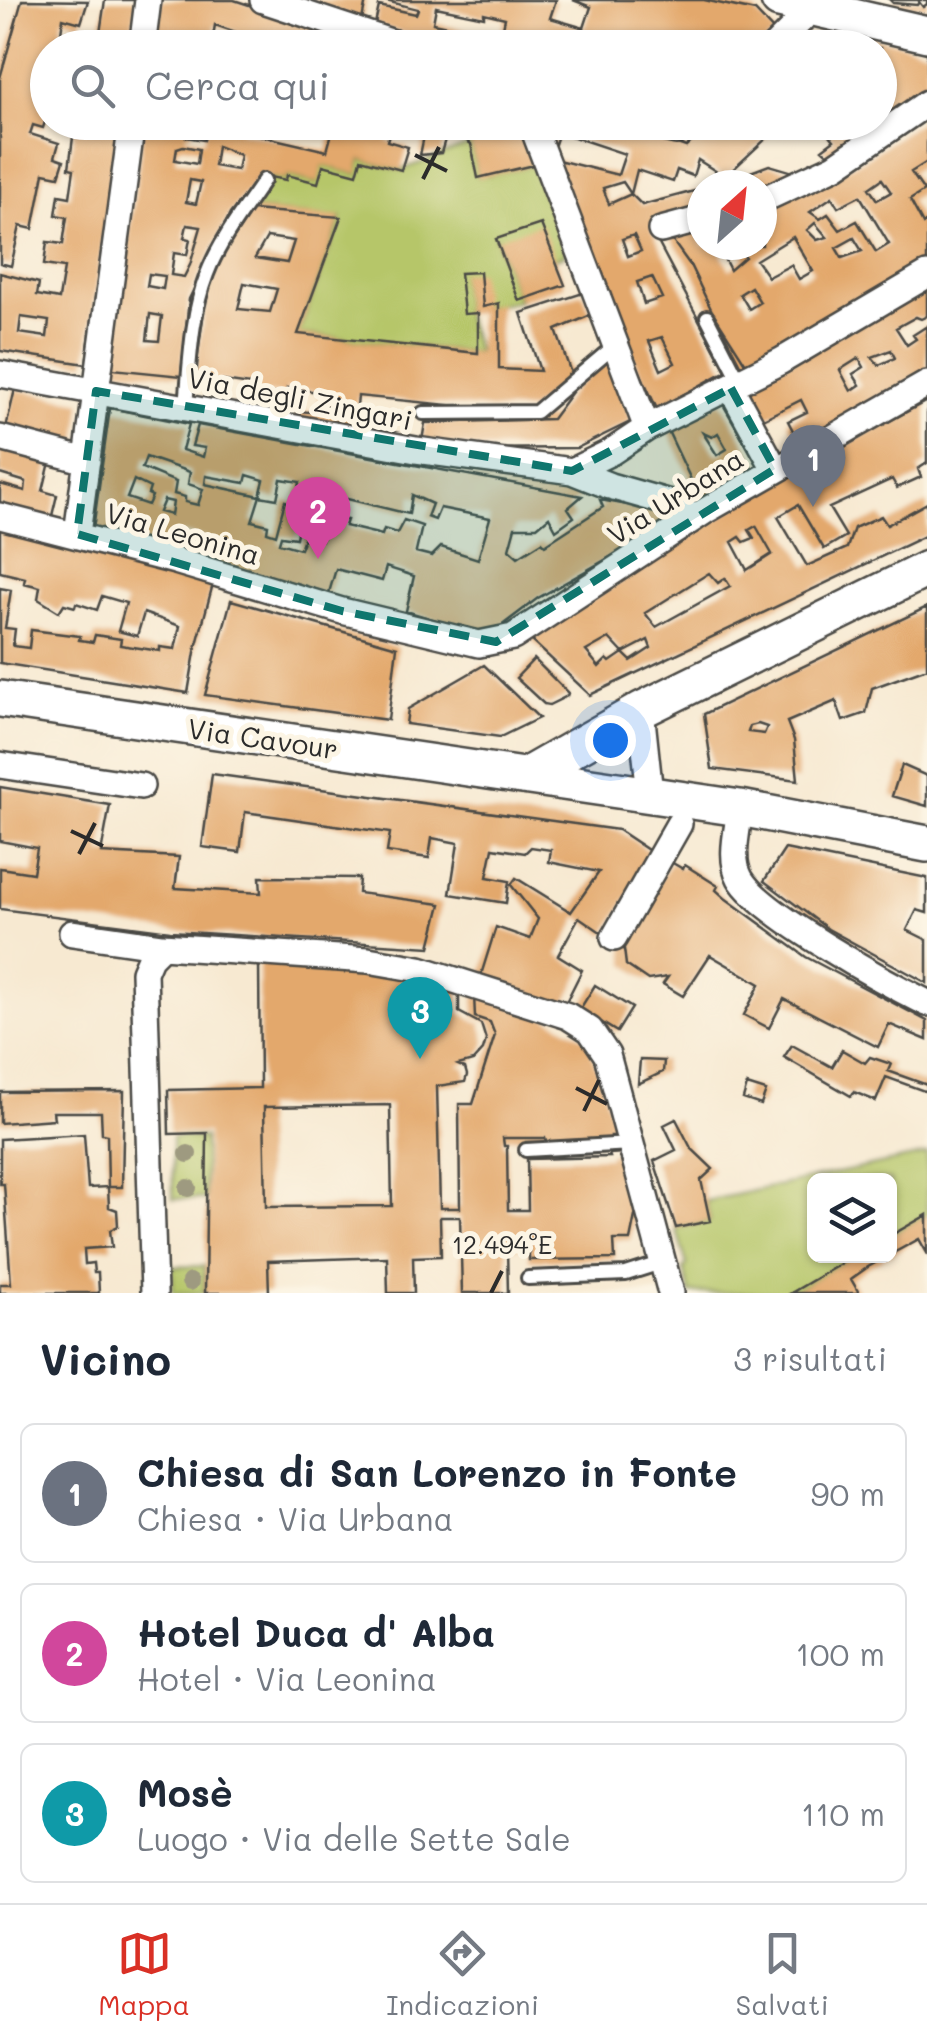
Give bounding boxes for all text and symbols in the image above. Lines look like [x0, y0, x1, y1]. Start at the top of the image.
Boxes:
search box [30, 30, 897, 140]
icon: search [65, 58, 120, 113]
text: Cerca qui [145, 60, 330, 110]
north arrow [687, 170, 777, 260]
street label: Via degli Zingari [185, 359, 415, 437]
pin: 1 [780, 424, 846, 507]
street label: Via Urbana [600, 440, 750, 552]
pin: 2 [286, 476, 350, 559]
street label: Via Leonina [102, 494, 264, 572]
street label: Via Cavour [186, 710, 340, 766]
your location [585, 715, 636, 766]
pin: 3 [388, 976, 452, 1059]
map controls [807, 1173, 897, 1263]
button: layers [807, 1173, 897, 1263]
text: 12.494°E [452, 1228, 552, 1260]
text: Vicino [40, 1331, 171, 1386]
text: 3 risultati [733, 1337, 887, 1379]
text: Chiesa di San Lorenzo in Fonte [137, 1447, 737, 1497]
text: 1 [67, 1472, 82, 1514]
text: 90 m [811, 1472, 885, 1514]
text: Chiesa · Via Urbana [137, 1497, 453, 1539]
text: Hotel Duca d' Alba [137, 1607, 495, 1657]
text: 2 [66, 1632, 83, 1674]
text: 100 m [795, 1632, 885, 1674]
text: Hotel · Via Leonina [137, 1657, 437, 1699]
text: Mosè [137, 1767, 233, 1817]
text: 3 [65, 1792, 84, 1834]
text: 110 m [801, 1792, 885, 1834]
text: Luogo · Via delle Sette Sale [137, 1817, 571, 1859]
tab: Mappa [98, 1926, 190, 2022]
tab: Indicazioni [386, 1926, 539, 2022]
tab: Salvati [735, 1926, 829, 2022]

